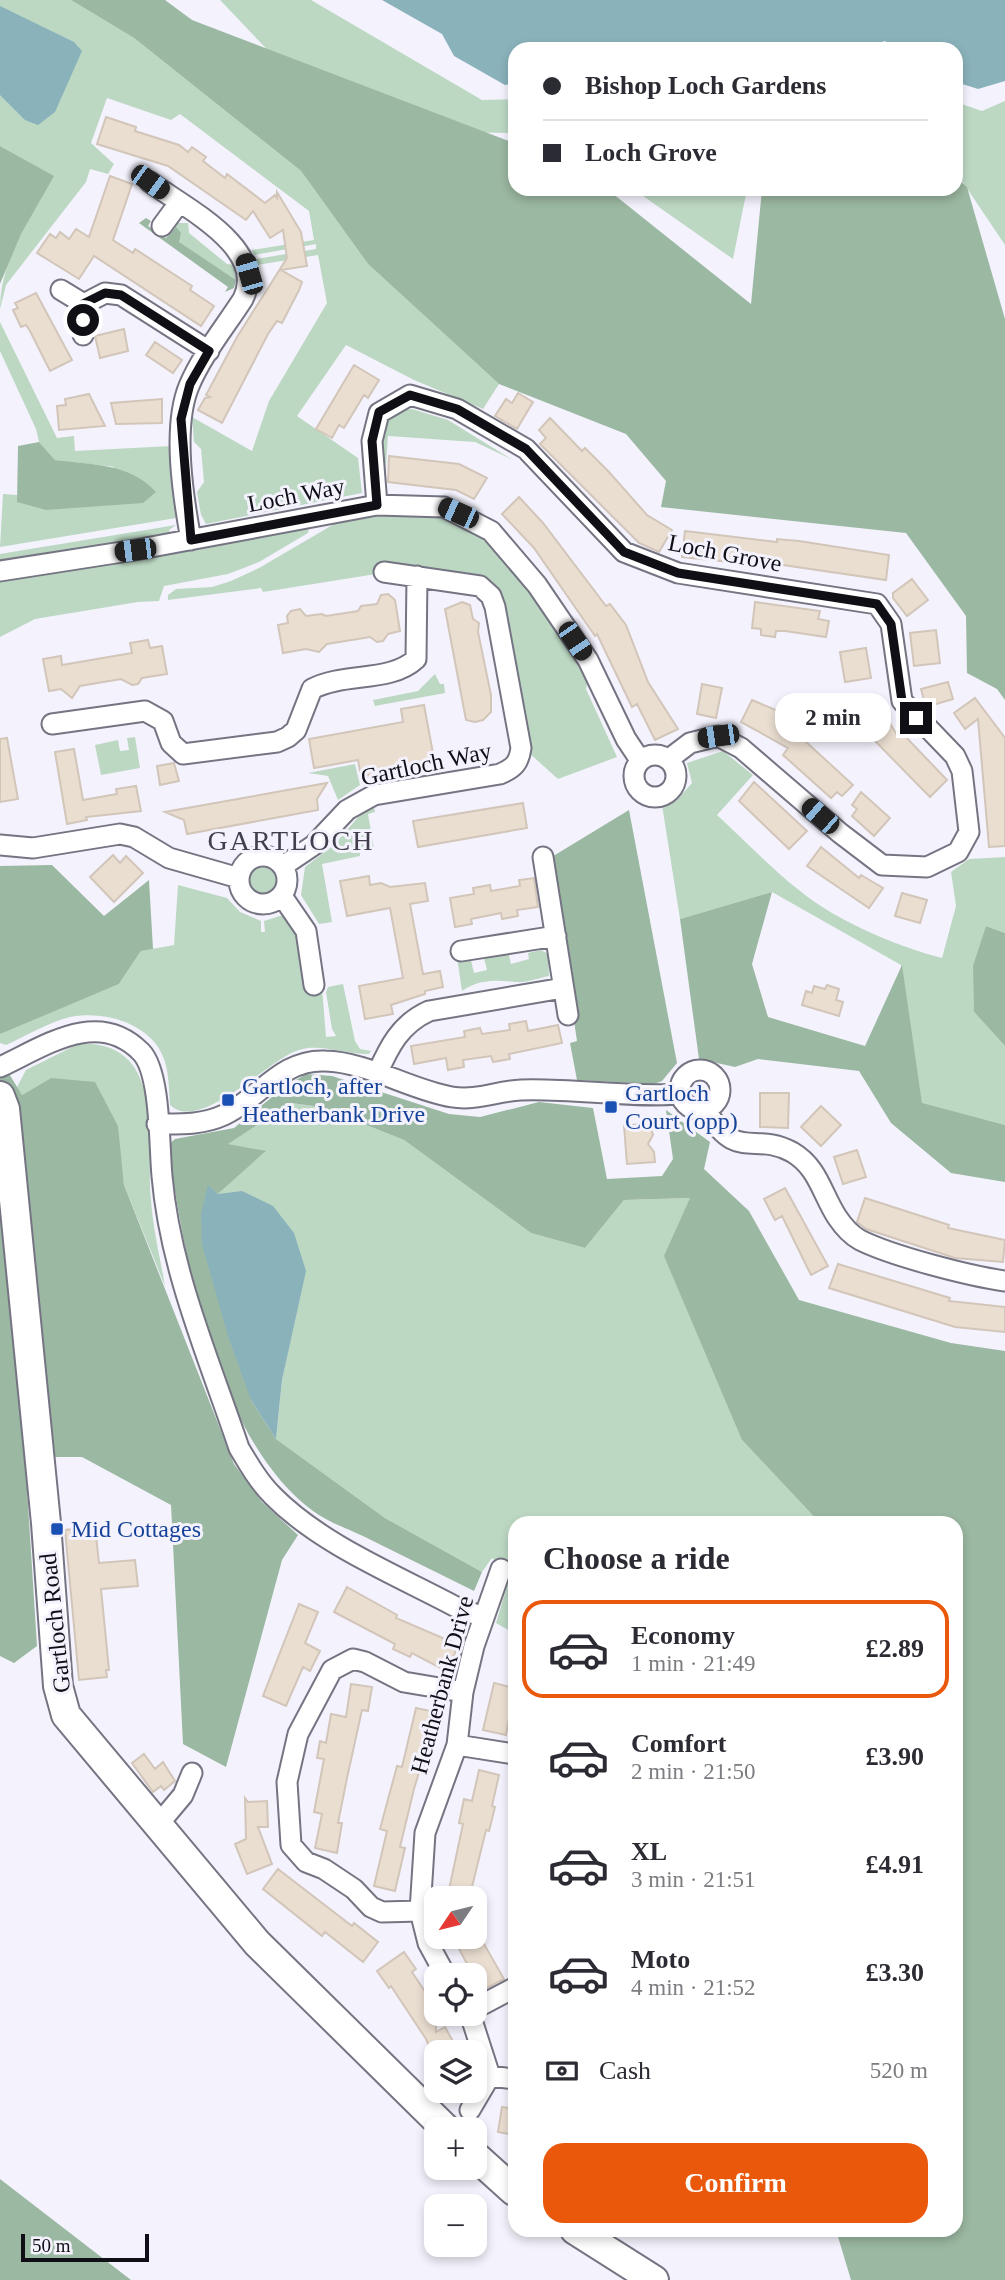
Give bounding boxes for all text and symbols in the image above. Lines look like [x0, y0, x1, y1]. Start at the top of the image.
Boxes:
text: Bishop Loch Gardens [585, 71, 826, 100]
text: Loch Grove [585, 138, 717, 167]
car [127, 161, 174, 203]
car [234, 251, 265, 297]
route start [67, 304, 99, 336]
street label: Loch Way [245, 473, 347, 517]
car [435, 495, 482, 531]
street label: Loch Grove [666, 529, 784, 577]
car [113, 537, 158, 563]
car [555, 618, 596, 664]
callout: 2 min [776, 694, 892, 742]
route end [900, 702, 932, 734]
text: 2 min [805, 705, 861, 730]
car [696, 723, 741, 749]
street label: Gartloch Way [358, 737, 494, 791]
car [798, 794, 843, 838]
district label: GARTLOCH [208, 825, 374, 856]
place label: Gartloch, after Heatherbank Drive [242, 1073, 425, 1127]
place label: Gartloch Court (opp) [625, 1080, 738, 1134]
marker: Gartloch, after Heatherbank Drive [220, 1092, 236, 1108]
marker: Gartloch Court (opp) [603, 1099, 619, 1115]
place label: Mid Cottages [71, 1516, 201, 1542]
marker: Mid Cottages [49, 1521, 65, 1537]
text: Choose a ride [543, 1540, 730, 1576]
street label: Gartloch Road [35, 1552, 75, 1694]
street label: Heatherbank Drive [406, 1593, 478, 1777]
icon: car [547, 1618, 610, 1681]
text: Economy [631, 1621, 735, 1650]
text: £2.89 [866, 1634, 924, 1663]
text: 1 min · 21:49 [631, 1651, 756, 1676]
icon: car [547, 1726, 610, 1789]
text: Comfort [631, 1729, 726, 1758]
text: £3.90 [866, 1742, 924, 1771]
text: 2 min · 21:50 [631, 1759, 756, 1784]
icon: car [547, 1834, 610, 1897]
text: XL [631, 1837, 667, 1866]
text: £4.91 [866, 1850, 924, 1879]
text: 3 min · 21:51 [631, 1867, 756, 1892]
north arrow [424, 1886, 486, 1950]
map controls [424, 1886, 487, 2257]
icon: car [547, 1942, 610, 2005]
text: Moto [631, 1945, 690, 1974]
text: £3.30 [866, 1958, 924, 1987]
button: locate [424, 1963, 487, 2026]
text: 4 min · 21:52 [631, 1975, 756, 2000]
button: layers [424, 2040, 487, 2103]
icon: cash [543, 2052, 581, 2090]
text: Cash [599, 2056, 651, 2085]
text: 520 m [870, 2058, 928, 2083]
button: + [424, 2117, 487, 2180]
button: Confirm [543, 2143, 928, 2223]
button: − [424, 2194, 487, 2257]
scale bar [21, 2231, 149, 2263]
text: 50 m [32, 2235, 71, 2256]

